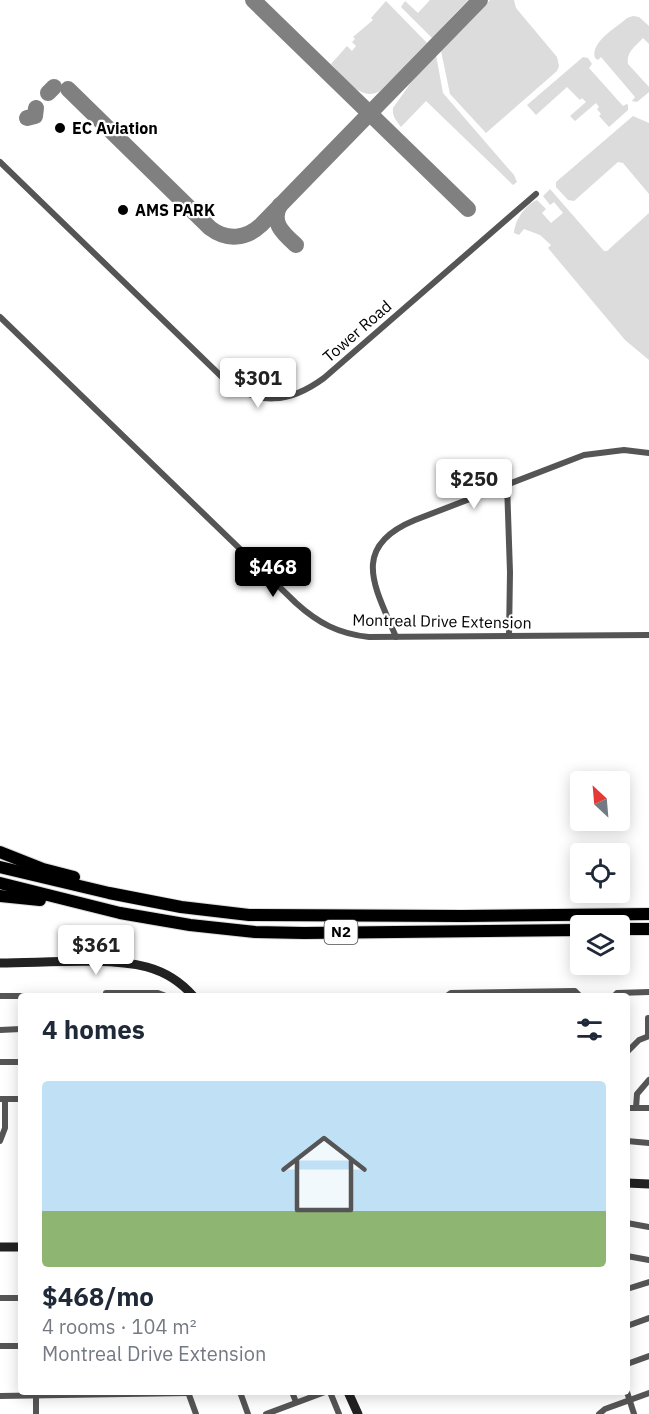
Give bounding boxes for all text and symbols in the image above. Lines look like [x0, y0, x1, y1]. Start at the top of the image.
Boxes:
place label: EC Aviation [72, 118, 158, 138]
marker: EC Aviation [53, 121, 67, 135]
place label: AMS PARK [135, 200, 215, 220]
marker: AMS PARK [116, 203, 130, 217]
street label: Tower Road [319, 296, 395, 366]
pin: $301 [222, 358, 294, 409]
text: $301 [234, 364, 282, 391]
pin: $250 [438, 459, 510, 510]
text: $250 [450, 465, 498, 492]
pin: $468 [237, 547, 309, 598]
text: $468 [249, 553, 297, 580]
street label: Montreal Drive Extension [352, 609, 532, 633]
north arrow [570, 771, 630, 831]
map controls [570, 771, 630, 975]
button: locate [570, 843, 630, 903]
button: layers [570, 915, 630, 975]
road number: N2 [324, 920, 358, 944]
pin: $361 [60, 925, 132, 976]
text: $361 [72, 931, 120, 958]
text: 4 homes [42, 1012, 145, 1046]
icon: filters [573, 1013, 606, 1046]
icon: home [270, 1120, 378, 1228]
text: $468/mo [42, 1279, 154, 1313]
text: 4 rooms · 104 m² [42, 1313, 197, 1340]
text: Montreal Drive Extension [42, 1340, 266, 1367]

